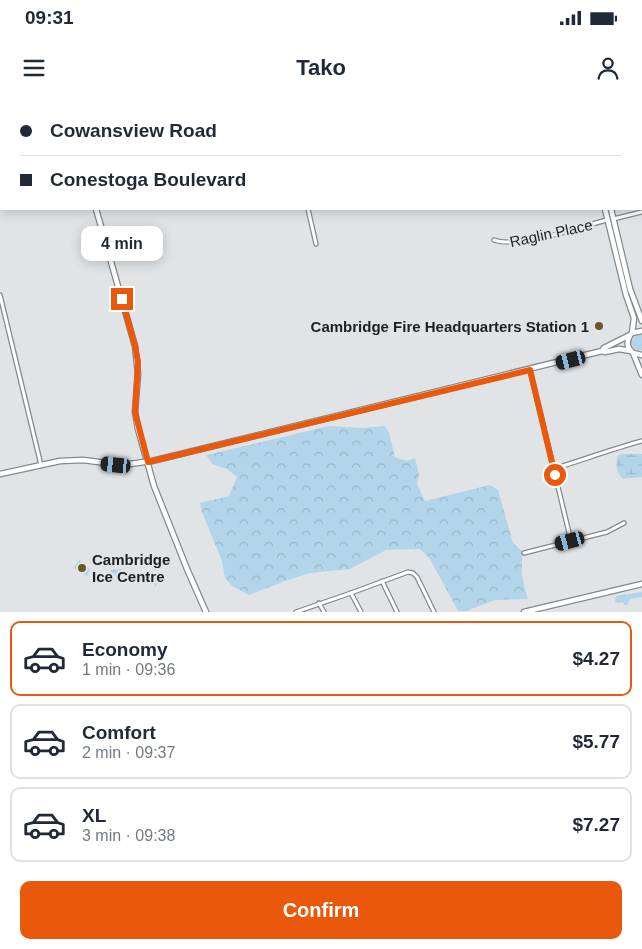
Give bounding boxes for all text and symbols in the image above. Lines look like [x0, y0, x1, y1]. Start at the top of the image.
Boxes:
text: 09:31 [25, 7, 74, 28]
icon: menu [20, 54, 48, 82]
icon: person [594, 54, 622, 82]
text: Tako [296, 55, 346, 80]
text: Cowansview Road [50, 120, 217, 141]
text: Conestoga Boulevard [50, 169, 246, 190]
street label: Raglin Place [508, 216, 594, 250]
callout: 4 min [81, 226, 163, 262]
text: 4 min [101, 235, 143, 252]
route end [111, 288, 133, 310]
place label: Cambridge Fire Headquarters Station 1 [311, 318, 589, 335]
marker: Cambridge Fire Headquarters Station 1 [593, 320, 605, 332]
car [554, 349, 587, 371]
car [100, 456, 131, 474]
route start [544, 464, 566, 486]
car [553, 530, 586, 552]
place label: Cambridge Ice Centre [92, 551, 170, 585]
marker: Cambridge Ice Centre [76, 562, 88, 574]
icon: car [22, 636, 67, 681]
text: Economy [82, 639, 168, 660]
text: $4.27 [572, 648, 620, 669]
text: 1 min · 09:36 [82, 661, 175, 678]
icon: car [22, 719, 67, 764]
text: Comfort [82, 722, 156, 743]
text: $5.77 [572, 731, 620, 752]
text: 2 min · 09:37 [82, 744, 175, 761]
icon: car [22, 802, 67, 847]
text: XL [82, 805, 106, 826]
text: $7.27 [572, 814, 620, 835]
text: 3 min · 09:38 [82, 827, 175, 844]
button: Confirm [20, 881, 622, 939]

